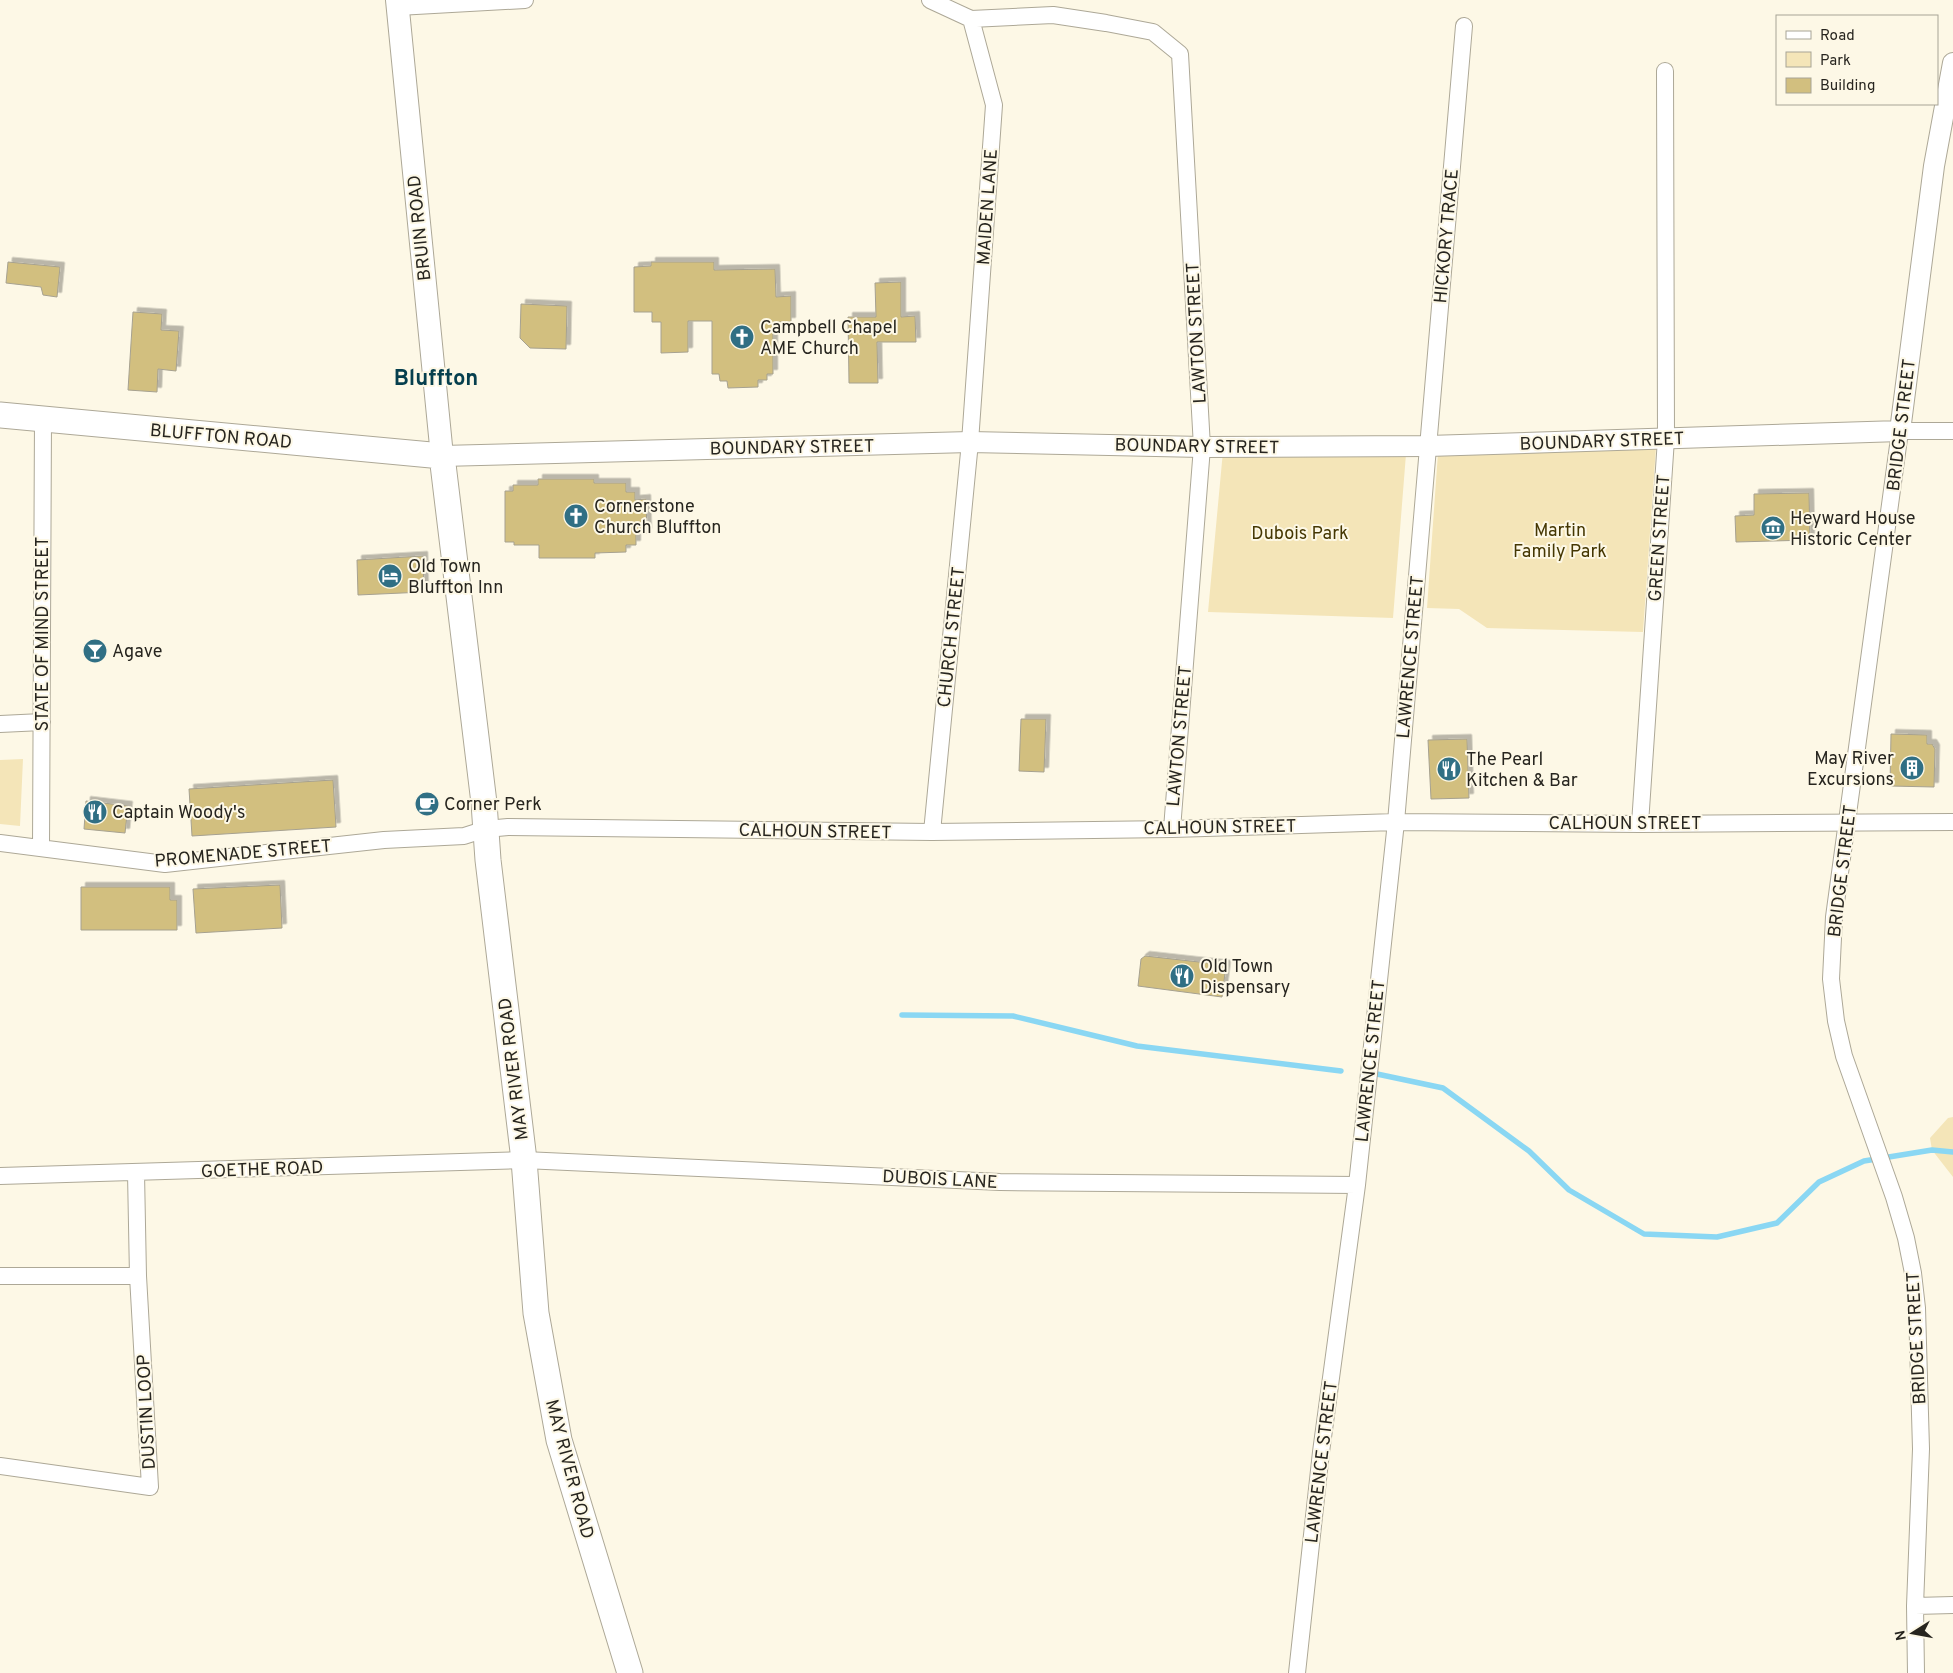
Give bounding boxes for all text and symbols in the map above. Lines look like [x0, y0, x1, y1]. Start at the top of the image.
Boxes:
legend [1776, 15, 1938, 105]
text: Road [1820, 27, 1855, 46]
text: Park [1820, 52, 1851, 71]
text: Building [1820, 77, 1875, 96]
street label: MAIDEN LANE [973, 148, 1004, 266]
street label: HICKORY TRACE [1430, 168, 1465, 304]
street label: BRUIN ROAD [403, 174, 437, 282]
street label: LAWTON STREET [1182, 262, 1213, 404]
place label: Campbell Chapel AME Church [760, 317, 897, 361]
church icon: Campbell Chapel AME Church [729, 324, 755, 350]
street label: BRIDGE STREET [1883, 358, 1922, 493]
district label: Bluffton [394, 366, 478, 393]
street label: BLUFFTON ROAD [149, 420, 293, 455]
street label: BOUNDARY STREET [1519, 428, 1685, 457]
street label: BOUNDARY STREET [1114, 435, 1280, 460]
street label: BOUNDARY STREET [709, 436, 875, 461]
street label: GREEN STREET [1645, 474, 1676, 602]
place label: Cornerstone Church Bluffton [594, 496, 721, 540]
church icon: Cornerstone Church Bluffton [563, 503, 589, 529]
place label: Heyward House Historic Center [1790, 508, 1916, 552]
museum icon: Heyward House Historic Center [1760, 515, 1786, 541]
park label: Martin Family Park [1513, 520, 1607, 564]
park label: Dubois Park [1251, 523, 1349, 546]
street label: STATE OF MIND STREET [32, 536, 55, 732]
place label: Old Town Bluffton Inn [408, 556, 503, 600]
hotel icon: Old Town Bluffton Inn [377, 563, 403, 589]
street label: CHURCH STREET [934, 566, 971, 709]
street label: LAWRENCE STREET [1393, 575, 1430, 740]
bar icon: Agave [82, 638, 108, 664]
place label: Agave [112, 641, 163, 664]
street label: LAWTON STREET [1163, 665, 1198, 808]
place label: May River Excursions [1807, 748, 1894, 792]
place label: The Pearl Kitchen & Bar [1466, 749, 1578, 793]
building icon: May River Excursions [1899, 755, 1925, 781]
restaurant icon: The Pearl Kitchen & Bar [1436, 756, 1462, 782]
cafe icon: Corner Perk [414, 791, 440, 817]
place label: Corner Perk [444, 794, 542, 817]
restaurant icon: Captain Woody's [82, 799, 108, 825]
place label: Captain Woody's [112, 802, 245, 825]
street label: BRIDGE STREET [1824, 804, 1863, 939]
street label: CALHOUN STREET [1548, 813, 1702, 836]
street label: CALHOUN STREET [1143, 816, 1297, 841]
street label: CALHOUN STREET [738, 820, 892, 845]
street label: PROMENADE STREET [154, 835, 333, 874]
place label: Old Town Dispensary [1200, 956, 1290, 1000]
restaurant icon: Old Town Dispensary [1169, 963, 1195, 989]
street label: LAWRENCE STREET [1352, 979, 1391, 1144]
street label: MAY RIVER ROAD [494, 996, 535, 1141]
street label: GOETHE ROAD [200, 1157, 324, 1184]
street label: DUBOIS LANE [882, 1166, 998, 1195]
street label: BRIDGE STREET [1903, 1271, 1932, 1405]
street label: DUSTIN LOOP [133, 1354, 162, 1470]
street label: LAWRENCE STREET [1301, 1380, 1344, 1545]
street label: MAY RIVER ROAD [539, 1397, 598, 1542]
north arrow [1888, 1608, 1938, 1658]
text: N [1892, 1629, 1911, 1642]

